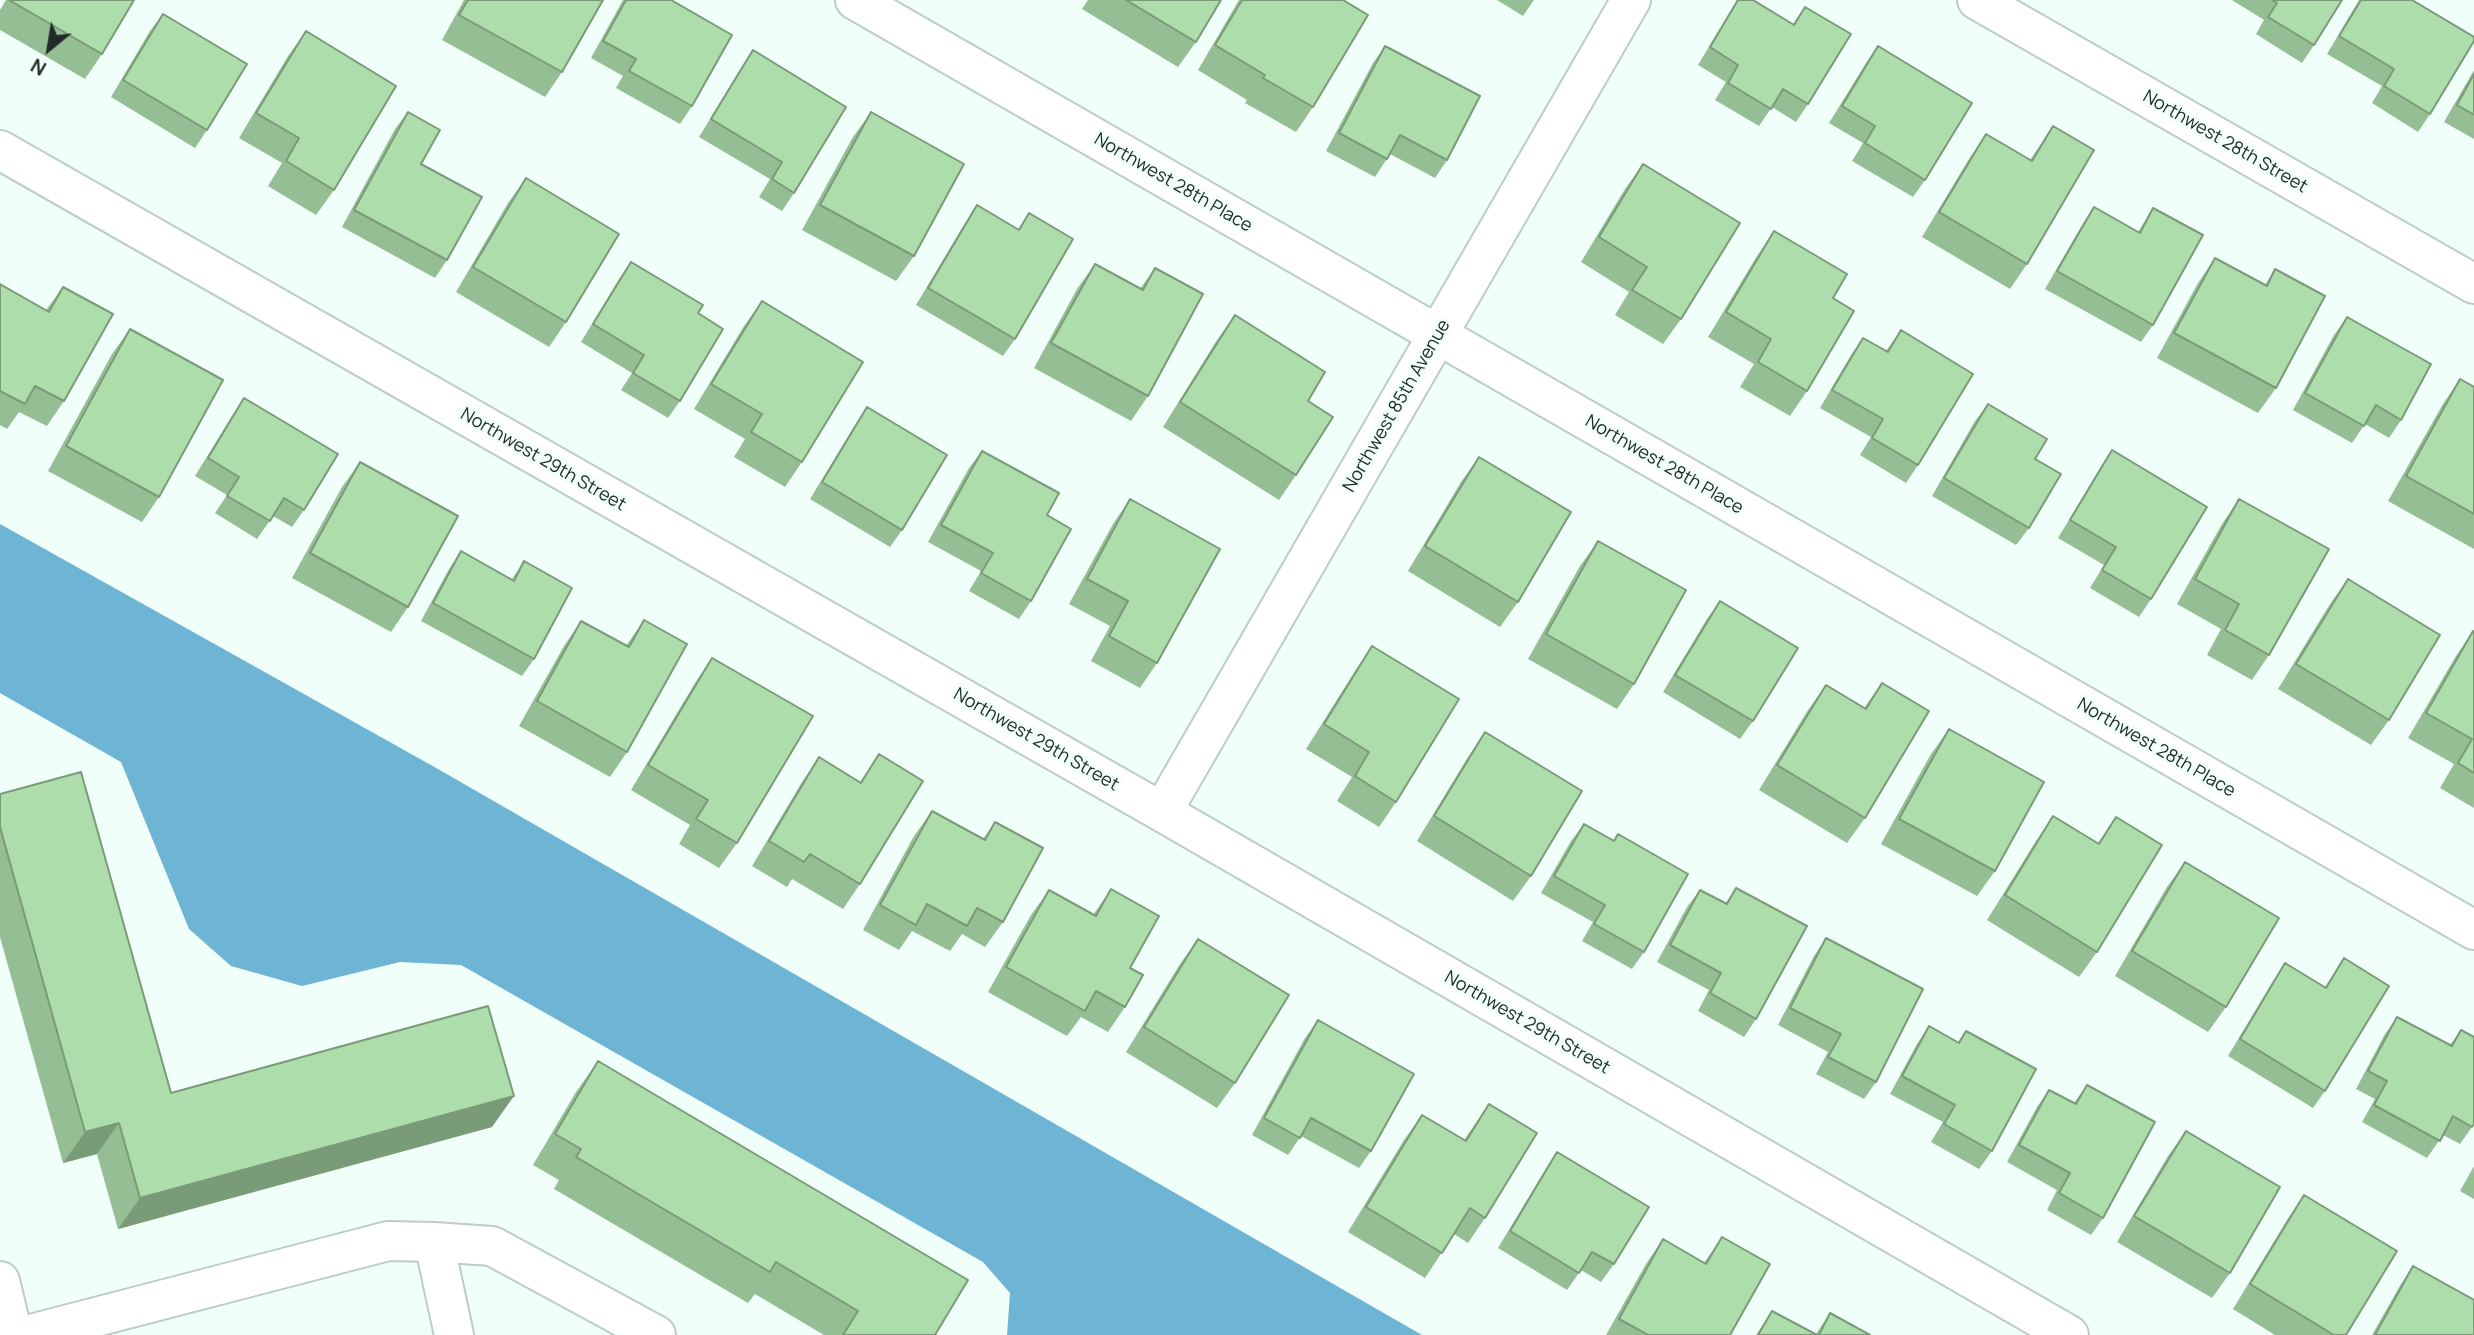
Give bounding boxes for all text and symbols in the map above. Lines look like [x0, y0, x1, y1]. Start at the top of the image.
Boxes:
north arrow [14, 14, 84, 84]
text: N [26, 53, 51, 82]
street label: Northwest 28th Street [2139, 86, 2311, 198]
street label: Northwest 28th Place [1090, 129, 1256, 237]
street label: Northwest 85th Avenue [1339, 316, 1455, 496]
street label: Northwest 29th Street [456, 404, 630, 516]
street label: Northwest 28th Place [1581, 411, 1747, 519]
street label: Northwest 29th Street [949, 684, 1123, 796]
street label: Northwest 28th Place [2073, 694, 2239, 802]
street label: Northwest 29th Street [1440, 967, 1614, 1079]

